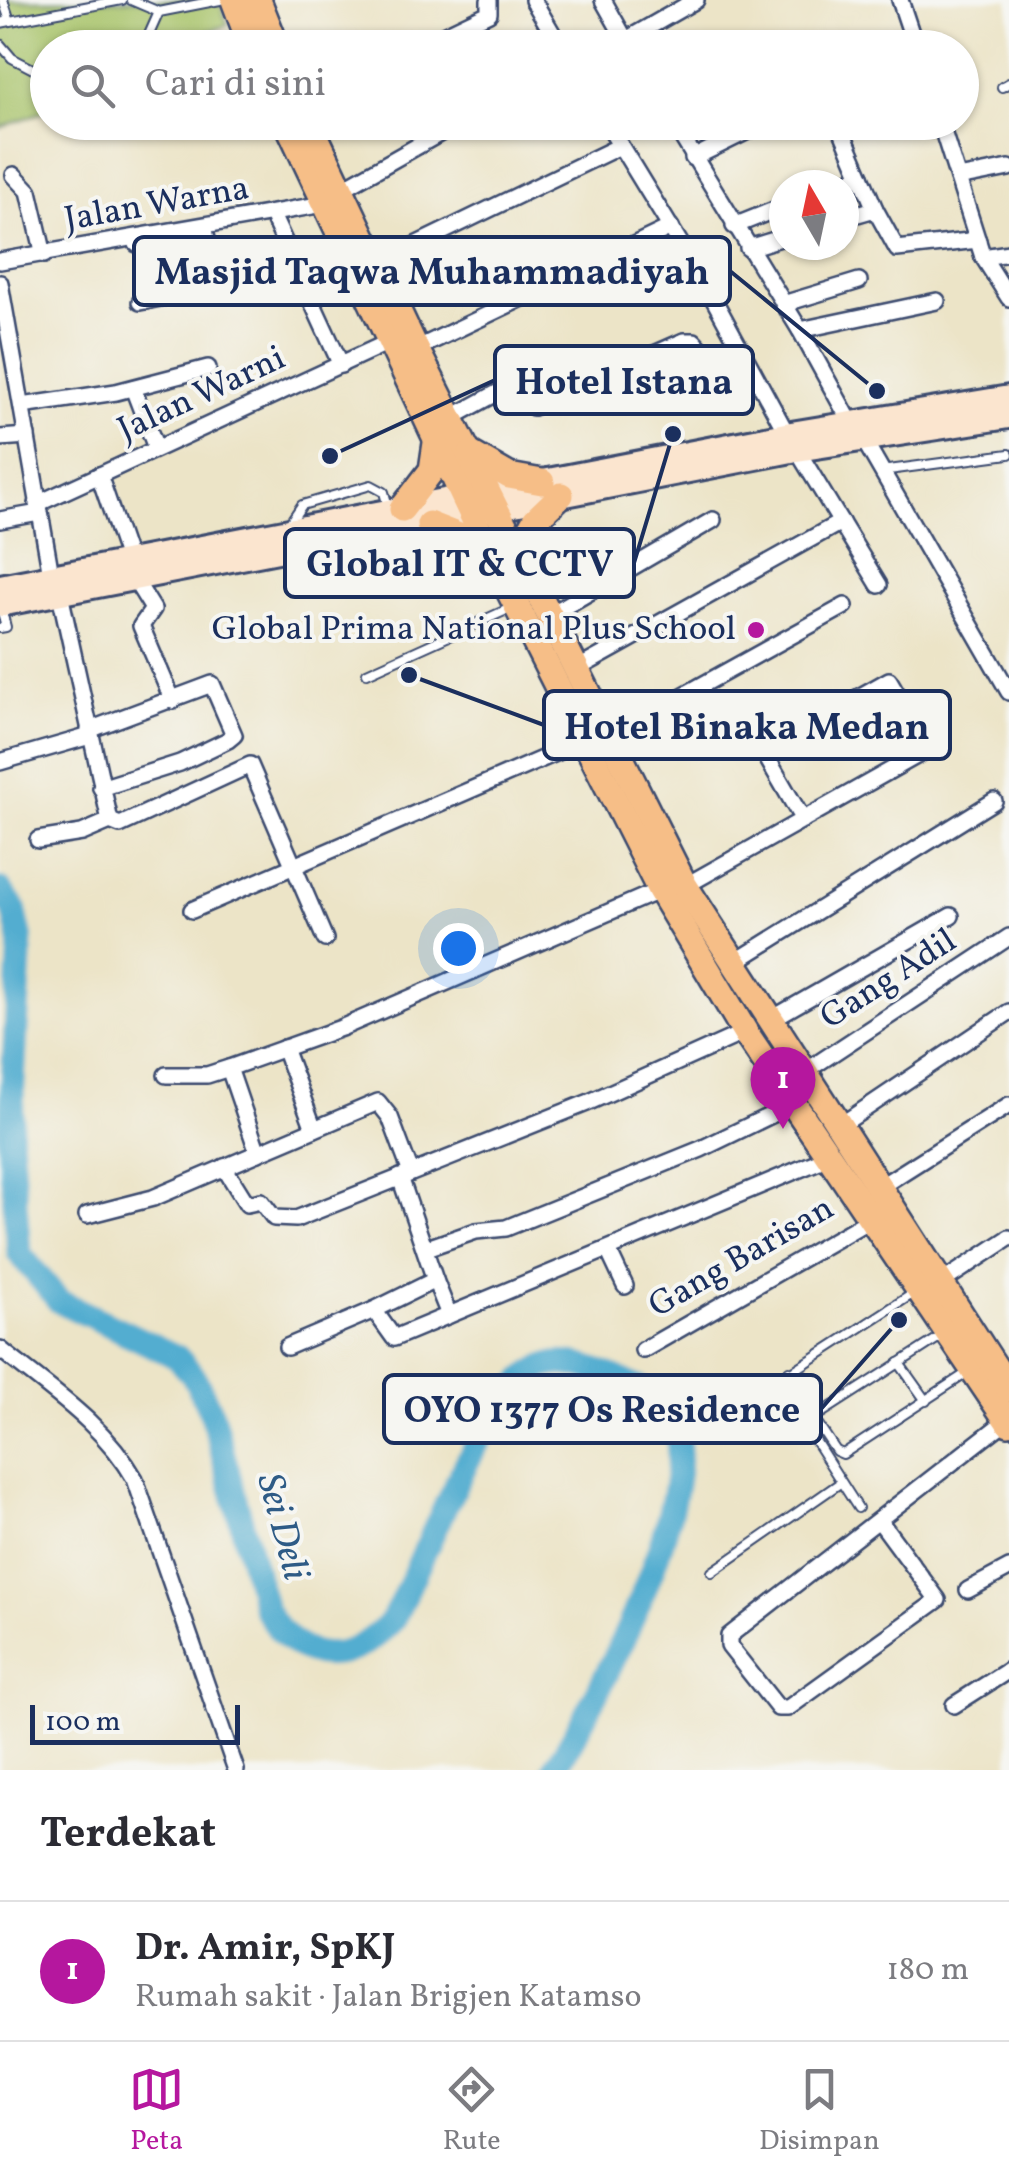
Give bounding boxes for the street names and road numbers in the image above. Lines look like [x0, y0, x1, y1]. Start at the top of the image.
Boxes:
street label: Jalan Warna [61, 165, 253, 245]
street label: Jalan Warni [110, 335, 294, 455]
street label: Gang Adil [812, 918, 966, 1042]
street label: Gang Barisan [641, 1186, 843, 1330]

